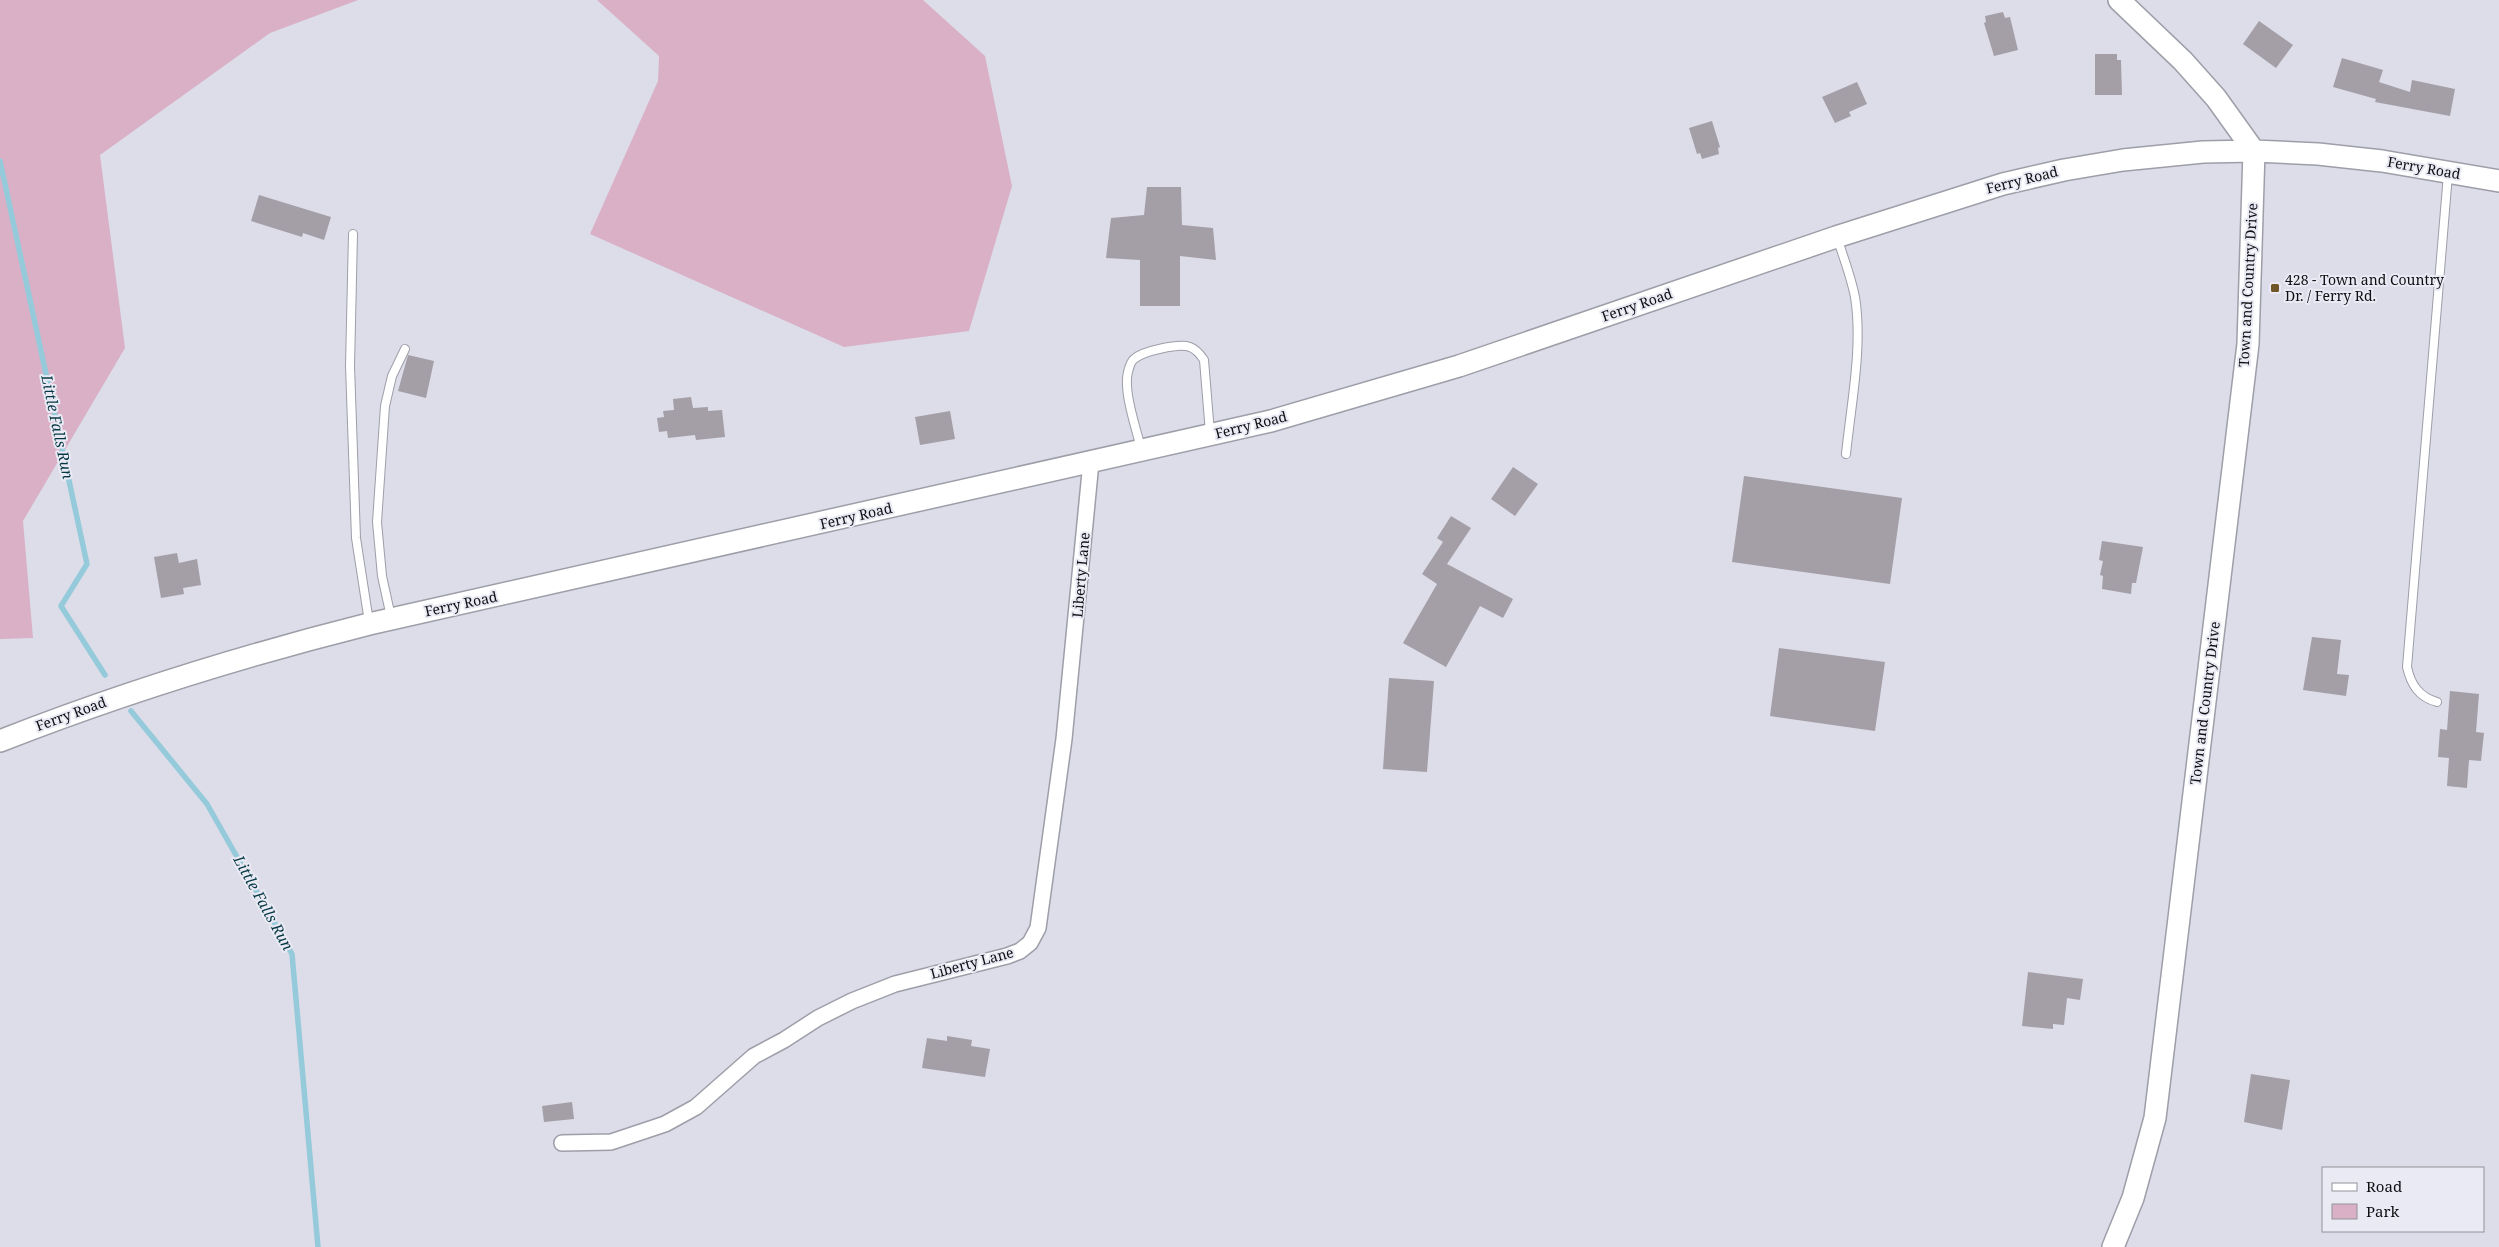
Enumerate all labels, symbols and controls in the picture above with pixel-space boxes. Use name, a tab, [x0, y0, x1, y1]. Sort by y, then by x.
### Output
street label: Ferry Road	[2386, 152, 2462, 183]
street label: Ferry Road	[1984, 161, 2060, 198]
street label: Town and Country Drive	[2234, 202, 2261, 368]
place label: 428 - Town and Country Dr. / Ferry Rd.	[2285, 270, 2444, 305]
marker: 428 - Town and Country Dr. / Ferry Rd.	[2269, 282, 2281, 294]
street label: Ferry Road	[1599, 283, 1675, 326]
water label: Little Falls Run	[37, 372, 79, 481]
street label: Ferry Road	[1213, 406, 1289, 443]
street label: Ferry Road	[818, 498, 894, 533]
street label: Liberty Lane	[1067, 532, 1094, 618]
street label: Ferry Road	[423, 586, 499, 620]
street label: Town and Country Drive	[2185, 620, 2224, 786]
street label: Ferry Road	[33, 692, 109, 735]
water label: Little Falls Run	[229, 851, 298, 954]
street label: Liberty Lane	[928, 942, 1016, 983]
legend	[2322, 1167, 2484, 1232]
text: Road	[2366, 1176, 2402, 1196]
text: Park	[2366, 1201, 2400, 1221]

